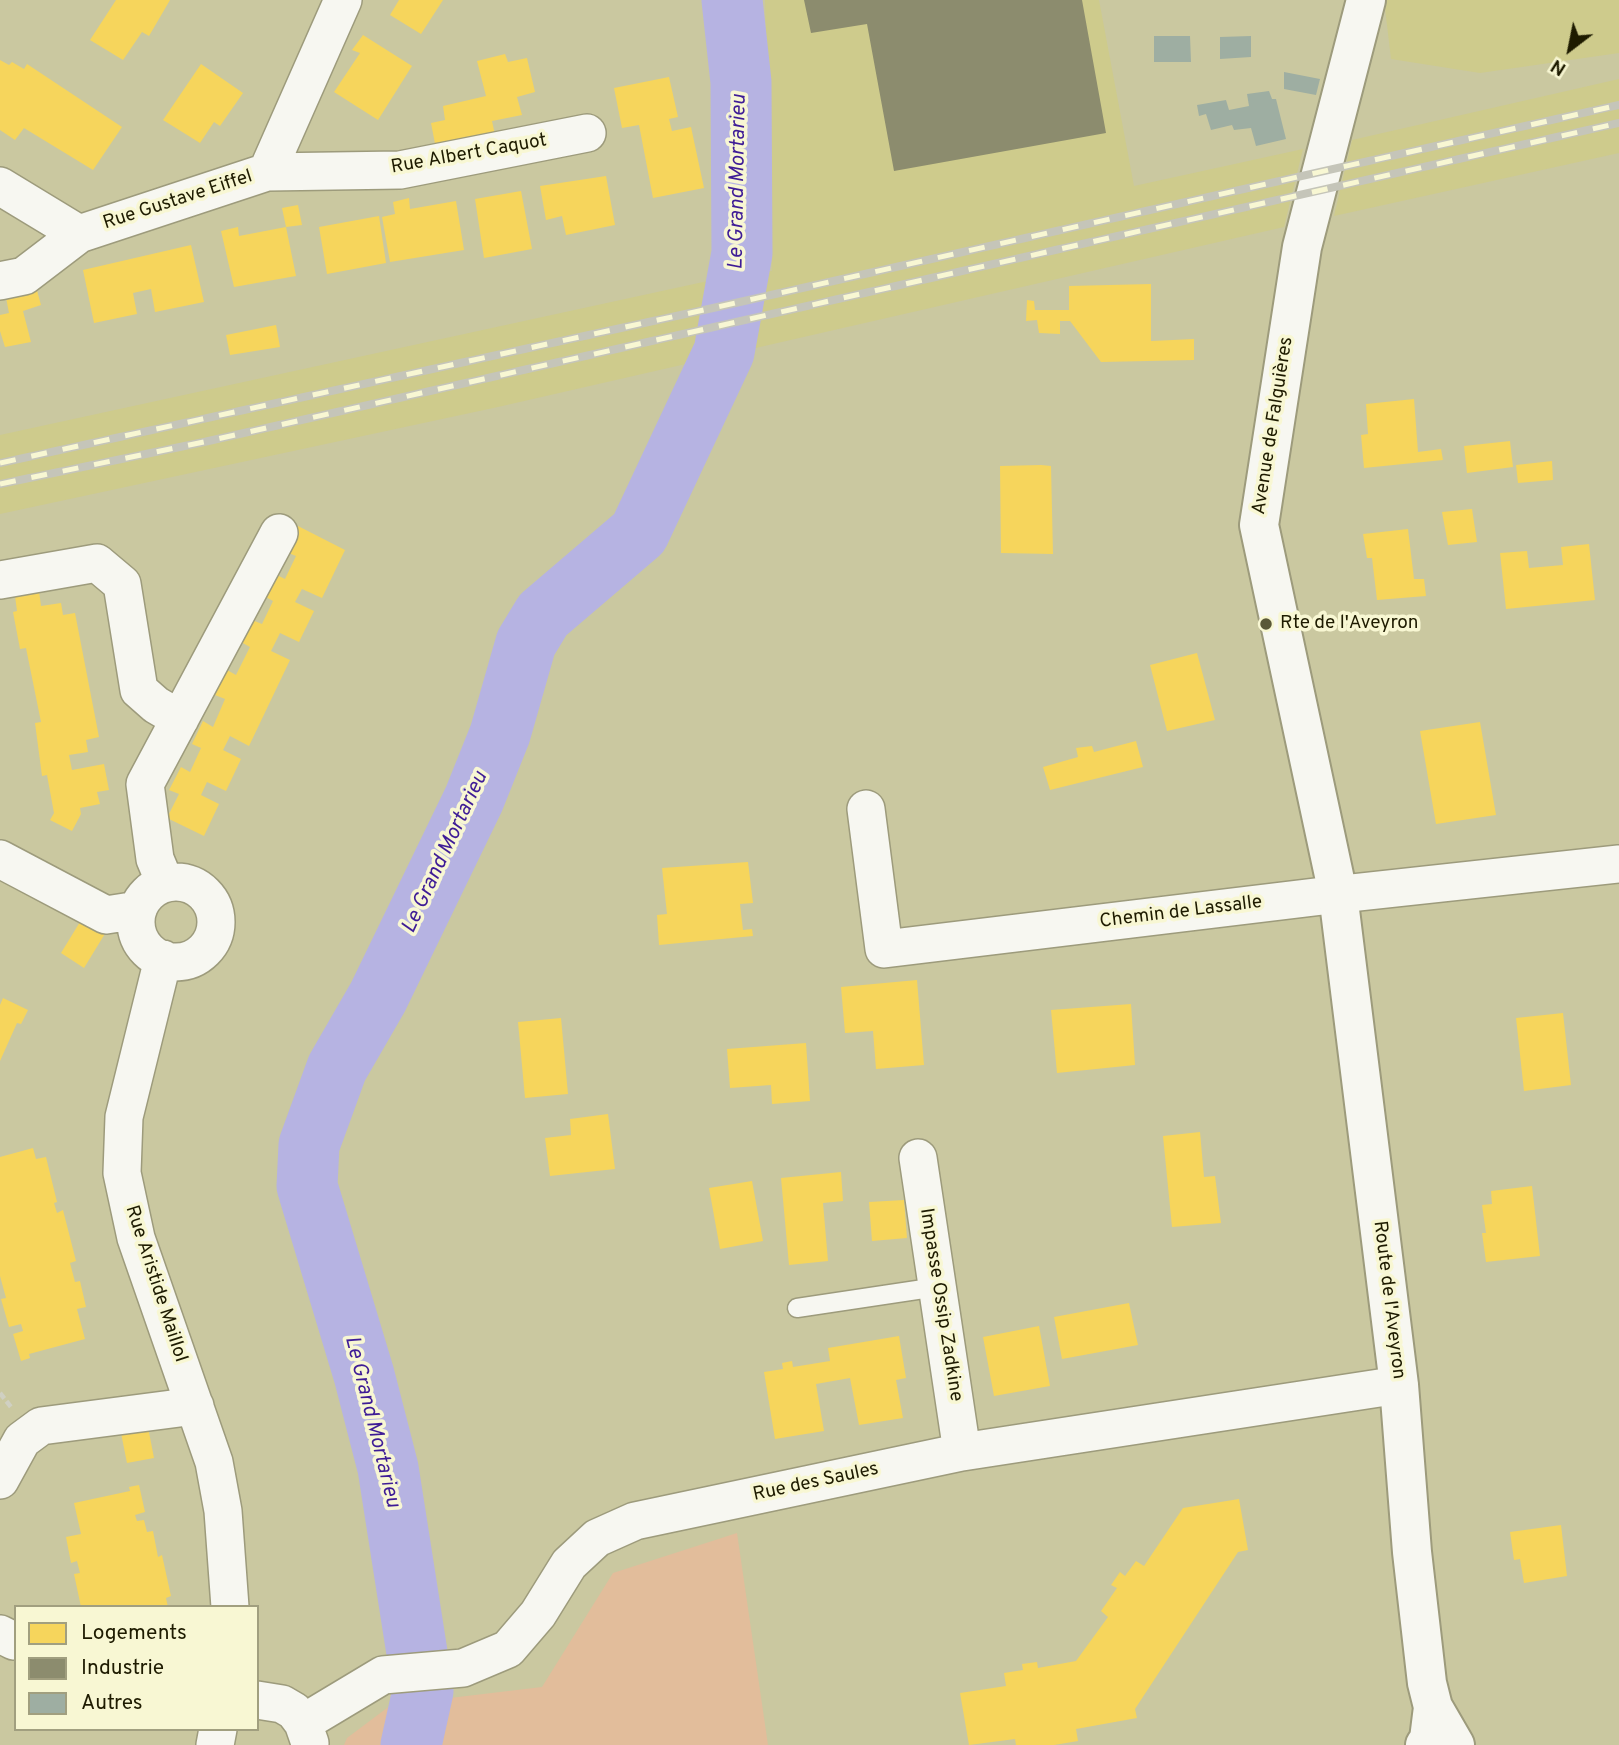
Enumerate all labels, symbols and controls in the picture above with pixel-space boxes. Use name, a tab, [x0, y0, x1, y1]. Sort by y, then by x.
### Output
north arrow	[1535, 14, 1605, 84]
text: N	[1547, 53, 1571, 81]
water label: Le Grand Mortarieu	[725, 94, 753, 270]
street label: Rue Albert Caquot	[389, 130, 549, 180]
street label: Rue Gustave Eiffel	[100, 166, 256, 236]
street label: Avenue de Falguières	[1249, 335, 1299, 517]
place label: Rte de l'Aveyron	[1280, 613, 1419, 635]
marker: Rte de l'Aveyron	[1258, 616, 1274, 632]
water label: Le Grand Mortarieu	[397, 768, 495, 938]
street label: Chemin de Lassalle	[1098, 892, 1264, 934]
street label: Rue Aristide Maillol	[119, 1203, 191, 1365]
street label: Impasse Ossip Zadkine	[913, 1207, 967, 1403]
street label: Route de l'Aveyron	[1367, 1220, 1409, 1380]
water label: Le Grand Mortarieu	[338, 1334, 404, 1510]
street label: Rue des Saules	[751, 1459, 881, 1507]
legend	[14, 1605, 259, 1731]
text: Logements	[81, 1620, 187, 1647]
text: Industrie	[81, 1655, 164, 1682]
text: Autres	[81, 1690, 143, 1717]

